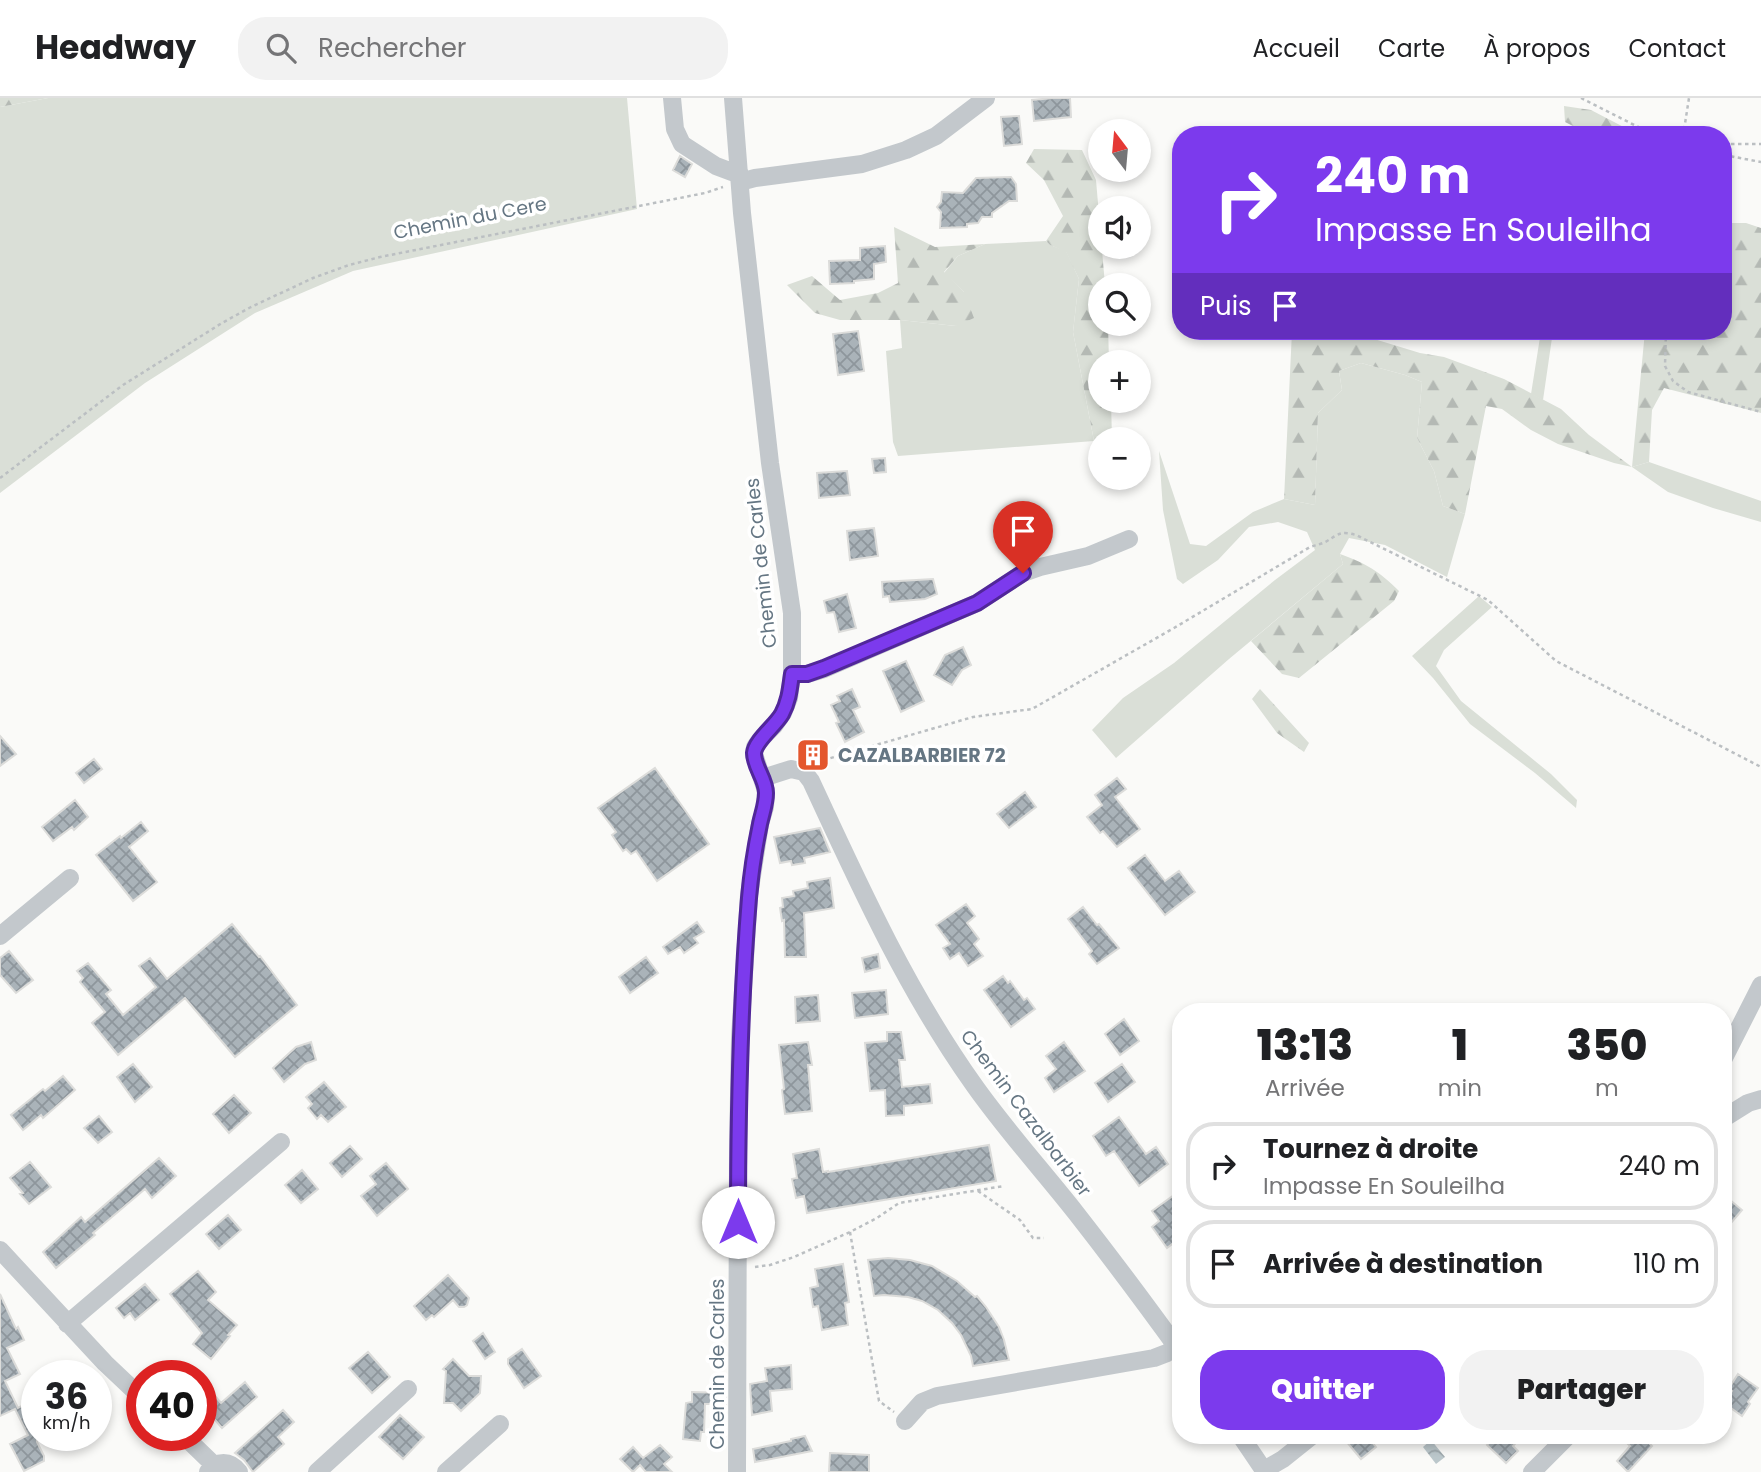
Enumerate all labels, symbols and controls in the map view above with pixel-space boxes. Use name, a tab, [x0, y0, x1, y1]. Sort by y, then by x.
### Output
search box	[238, 17, 728, 80]
text: Headway	[35, 24, 196, 71]
icon: search	[262, 29, 300, 67]
text: Rechercher	[318, 30, 467, 66]
text: Accueil	[1253, 32, 1340, 65]
text: Carte	[1378, 32, 1445, 65]
text: À propos	[1483, 32, 1590, 65]
text: Contact	[1628, 32, 1726, 65]
north arrow	[1088, 119, 1152, 182]
map controls	[1088, 119, 1151, 490]
text: 240 m	[1315, 142, 1470, 210]
icon: right	[1200, 154, 1291, 245]
street label: Chemin du Cere	[391, 190, 549, 246]
button: sound	[1088, 196, 1151, 259]
text: Impasse En Souleilha	[1315, 207, 1652, 252]
button: search	[1088, 273, 1151, 336]
icon: arrive	[1266, 287, 1304, 325]
text: Puis	[1200, 288, 1252, 324]
button: +	[1088, 350, 1151, 413]
button: −	[1088, 427, 1151, 490]
street label: Chemin de Carles	[739, 477, 783, 649]
pin	[993, 501, 1053, 573]
icon: arrive	[1004, 512, 1042, 550]
building icon: CAZALBARBIER 72	[794, 736, 832, 774]
place label: CAZALBARBIER 72	[838, 742, 1006, 769]
text: 13:13	[1257, 1016, 1353, 1075]
text: 1	[1452, 1016, 1468, 1075]
text: 350	[1567, 1016, 1647, 1075]
street label: Chemin Cazalbarbier	[954, 1024, 1098, 1202]
text: Arrivée	[1265, 1072, 1345, 1104]
text: min	[1438, 1072, 1482, 1104]
text: m	[1595, 1072, 1619, 1104]
text: Tournez à droite	[1263, 1131, 1478, 1167]
icon: right	[1204, 1147, 1242, 1185]
text: 240 m	[1619, 1148, 1700, 1184]
text: Impasse En Souleilha	[1263, 1170, 1505, 1202]
position arrow	[701, 1185, 775, 1259]
icon: arrive	[1204, 1245, 1242, 1283]
text: Arrivée à destination	[1263, 1246, 1543, 1282]
text: 110 m	[1633, 1246, 1700, 1282]
street label: Chemin de Carles	[704, 1279, 731, 1449]
button: Quitter	[1200, 1350, 1445, 1430]
button: Partager	[1459, 1350, 1704, 1430]
speed limit sign: 40	[126, 1360, 217, 1451]
text: 36	[45, 1372, 88, 1421]
text: km/h	[43, 1410, 90, 1435]

